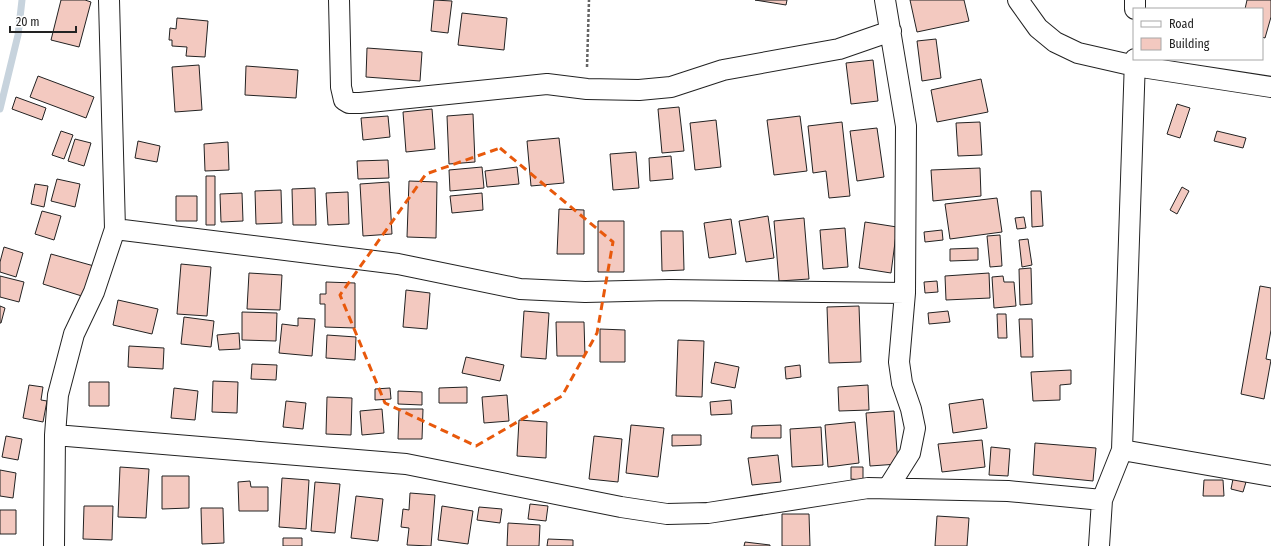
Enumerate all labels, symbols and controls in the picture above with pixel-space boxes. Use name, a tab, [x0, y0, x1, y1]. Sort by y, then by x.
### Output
scale bar	[10, 8, 76, 34]
legend	[1133, 8, 1263, 60]
text: 20 m	[16, 15, 40, 29]
text: Road	[1169, 17, 1194, 31]
text: Building	[1169, 37, 1210, 51]

